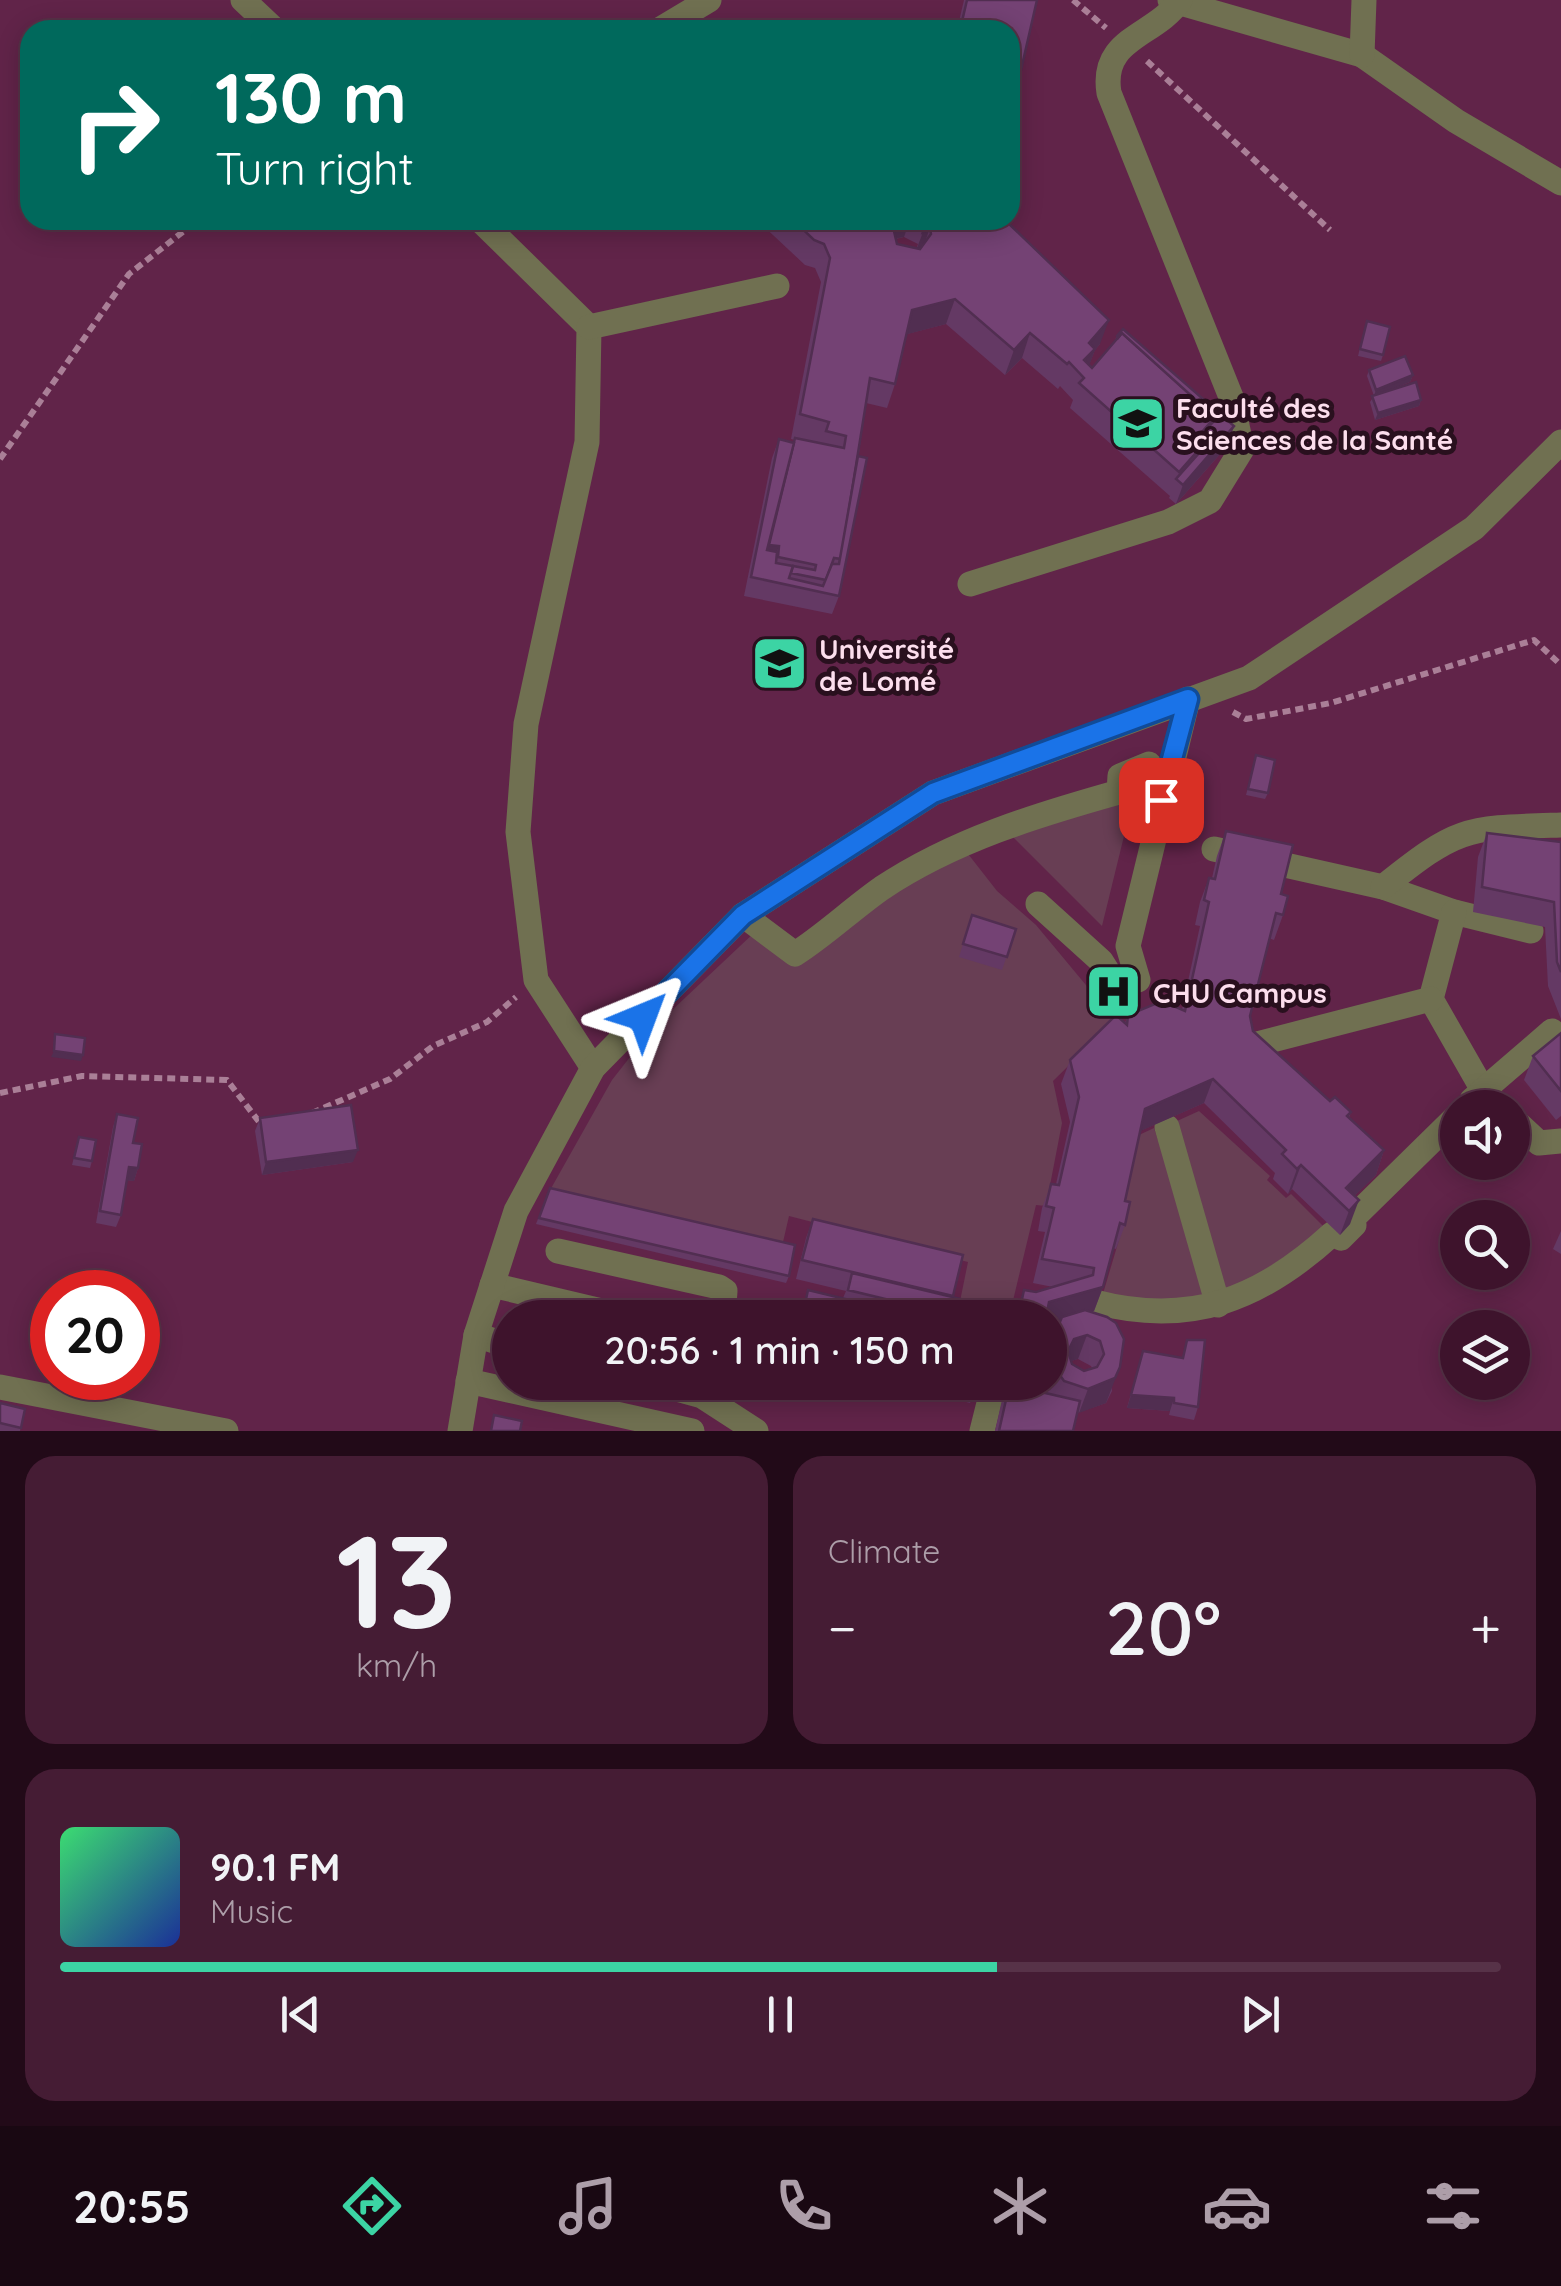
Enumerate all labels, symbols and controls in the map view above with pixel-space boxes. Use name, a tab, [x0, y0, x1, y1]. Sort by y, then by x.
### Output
text: 130 m	[215, 53, 407, 141]
icon: right	[50, 60, 180, 190]
text: Turn right	[215, 140, 414, 196]
place label: Faculté des Sciences de la Santé	[1176, 390, 1453, 457]
school or university icon: Faculté des Sciences de la Santé	[1107, 393, 1167, 453]
place label: Université de Lomé	[819, 631, 954, 698]
school or university icon: Université de Lomé	[750, 634, 810, 694]
pin	[1119, 758, 1204, 843]
icon: arrive	[1134, 773, 1189, 828]
hospital icon: CHU Campus	[1084, 962, 1144, 1022]
position arrow	[591, 965, 695, 1069]
place label: CHU Campus	[1153, 975, 1327, 1010]
map controls	[1440, 1090, 1530, 1400]
button: sound	[1440, 1090, 1530, 1180]
button: search	[1440, 1200, 1530, 1290]
speed limit sign: 20	[30, 1270, 160, 1400]
button: layers	[1440, 1310, 1530, 1400]
text: 20:56 · 1 min · 150 m	[604, 1326, 955, 1374]
text: 13	[336, 1498, 457, 1661]
text: Climate	[828, 1531, 940, 1571]
text: 20°	[1105, 1580, 1221, 1674]
text: −	[828, 1593, 857, 1662]
text: +	[1470, 1593, 1501, 1662]
text: km/h	[356, 1645, 437, 1685]
text: 90.1 FM	[210, 1843, 340, 1891]
text: Music	[210, 1891, 293, 1931]
icon: previous	[273, 1987, 328, 2042]
icon: pause	[753, 1987, 808, 2042]
icon: next	[1233, 1987, 1288, 2042]
icon: directions	[337, 2171, 407, 2241]
icon: music	[553, 2171, 623, 2241]
icon: phone	[769, 2171, 839, 2241]
icon: climate	[985, 2171, 1055, 2241]
icon: car	[1202, 2171, 1272, 2241]
icon: filters	[1418, 2171, 1488, 2241]
text: 20:55	[73, 2178, 190, 2234]

